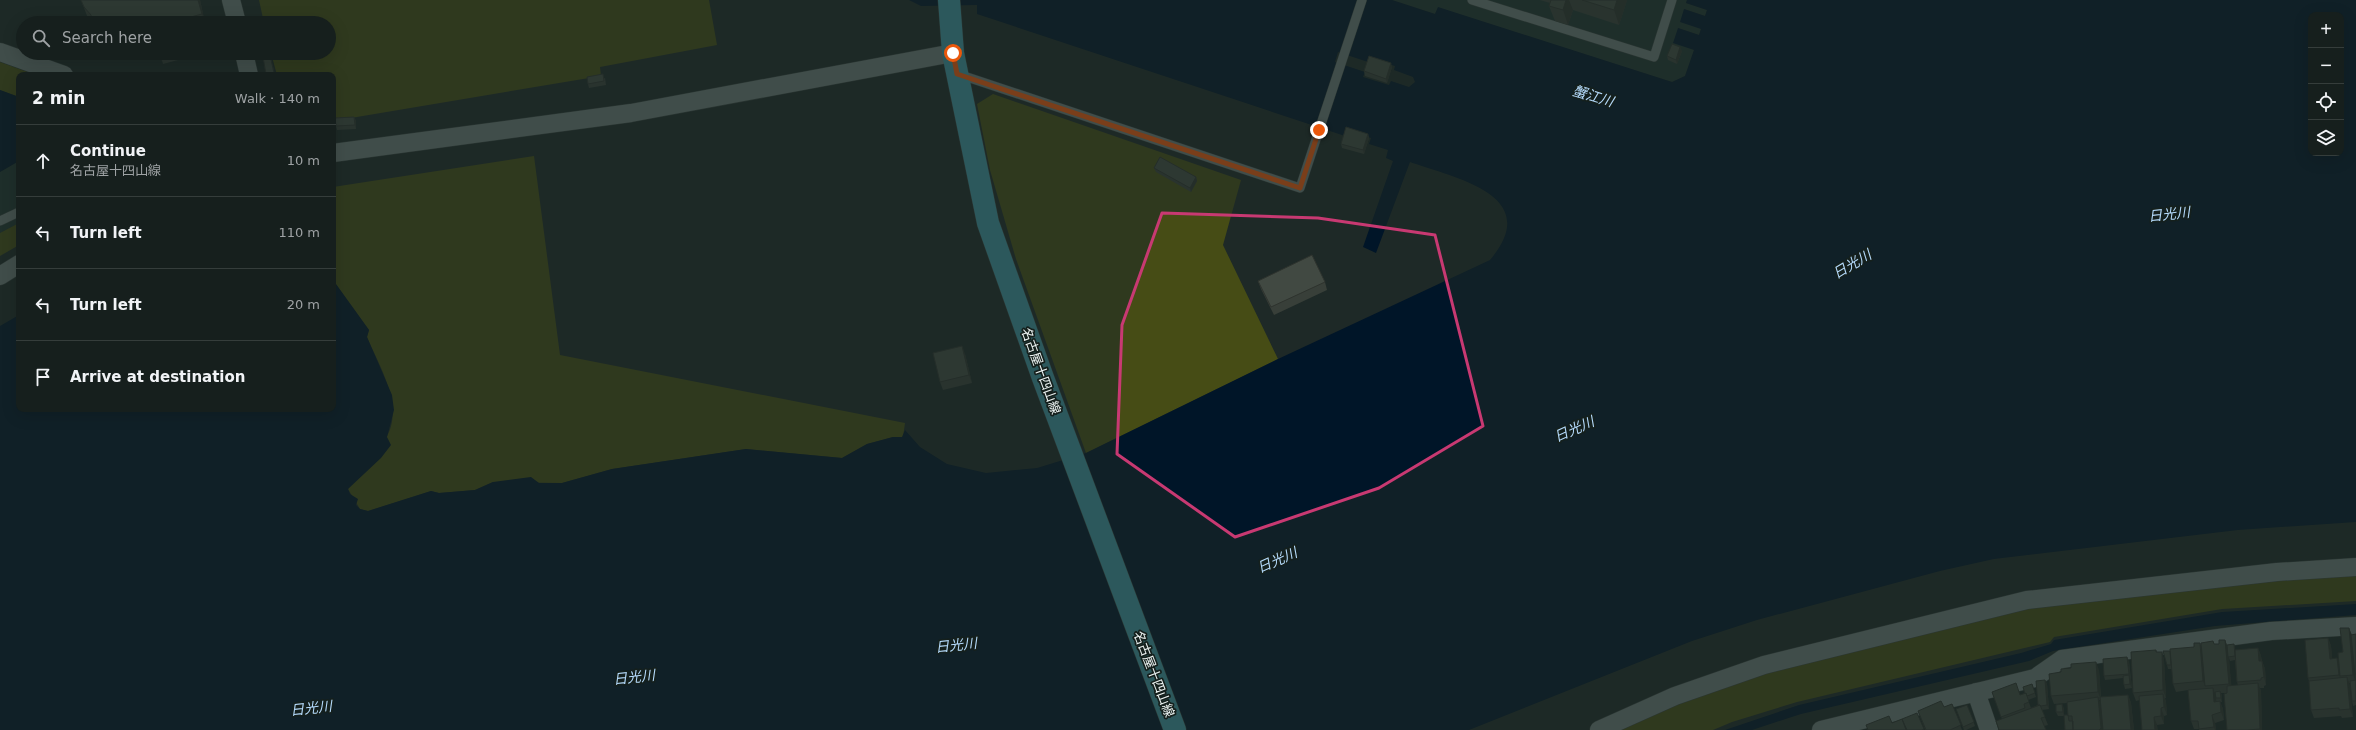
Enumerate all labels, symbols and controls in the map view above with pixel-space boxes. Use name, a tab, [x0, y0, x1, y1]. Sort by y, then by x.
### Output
map controls	[2308, 12, 2344, 156]
button: +	[2308, 12, 2344, 48]
search box	[16, 16, 336, 60]
icon: search	[30, 27, 52, 49]
text: Search here	[62, 29, 152, 47]
route start	[944, 44, 962, 62]
button: −	[2308, 48, 2344, 84]
water label: 蟹江川	[1571, 82, 1617, 110]
button: locate	[2308, 84, 2344, 120]
text: 2 min	[32, 88, 85, 108]
text: Walk · 140 m	[235, 91, 320, 106]
button: layers	[2308, 120, 2344, 156]
route end	[1310, 121, 1328, 139]
text: Continue	[70, 142, 146, 160]
icon: ahead	[32, 150, 54, 172]
text: 10 m	[287, 153, 320, 168]
text: 名古屋十四山線	[70, 163, 161, 178]
water label: 日光川	[2147, 204, 2193, 224]
icon: left	[32, 222, 54, 244]
text: Turn left	[70, 224, 142, 242]
text: 110 m	[278, 225, 320, 240]
water label: 日光川	[1830, 245, 1876, 282]
icon: left	[32, 294, 54, 316]
text: Turn left	[70, 296, 142, 314]
text: 20 m	[287, 297, 320, 312]
street label: 名古屋十四山線	[1018, 326, 1064, 416]
icon: arrive	[32, 366, 54, 388]
text: Arrive at destination	[70, 368, 245, 386]
water label: 日光川	[1552, 412, 1598, 445]
water label: 日光川	[1255, 543, 1301, 576]
street label: 名古屋十四山線	[1131, 629, 1177, 719]
water label: 日光川	[934, 635, 980, 655]
water label: 日光川	[612, 667, 658, 687]
water label: 日光川	[289, 698, 335, 718]

